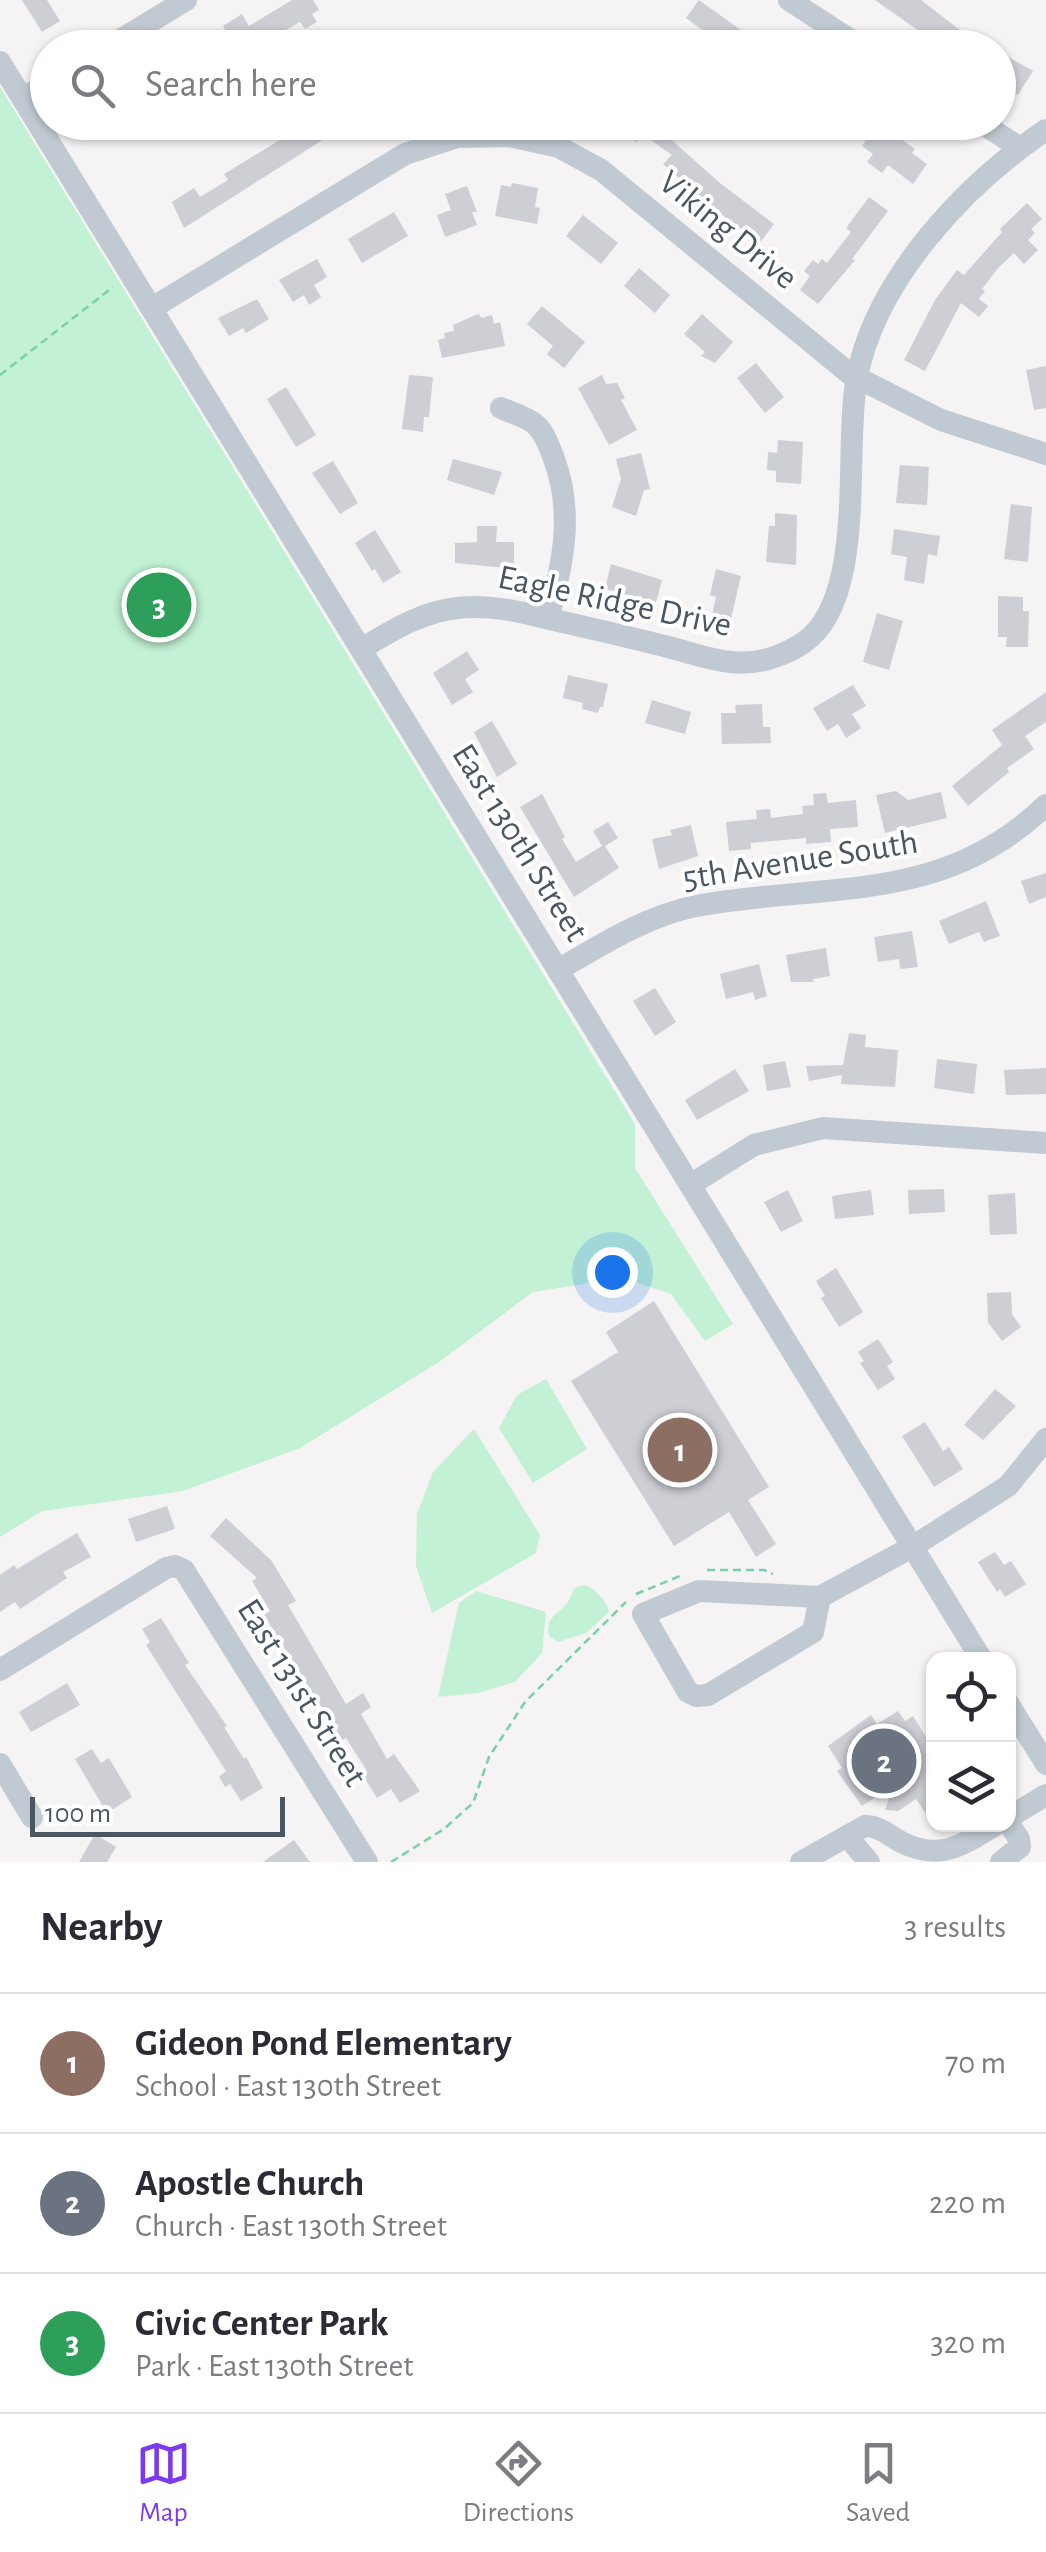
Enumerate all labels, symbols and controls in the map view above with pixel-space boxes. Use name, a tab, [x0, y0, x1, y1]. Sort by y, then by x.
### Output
search box	[30, 30, 1016, 140]
icon: search	[65, 58, 120, 113]
text: Search here	[145, 66, 317, 104]
street label: Viking Drive	[652, 164, 804, 296]
street label: Eagle Ridge Drive	[495, 560, 735, 643]
pin: 3	[126, 568, 192, 642]
street label: East 130th Street	[445, 738, 594, 947]
street label: 5th Avenue South	[680, 825, 920, 896]
your location	[587, 1247, 638, 1298]
pin: 1	[648, 1412, 712, 1488]
street label: East 131st Street	[230, 1593, 373, 1792]
map controls	[926, 1652, 1016, 1832]
button: locate	[926, 1652, 1016, 1742]
pin: 2	[852, 1724, 916, 1798]
button: layers	[926, 1742, 1016, 1832]
scale bar	[30, 1792, 285, 1836]
text: 100 m	[45, 1800, 111, 1828]
text: Nearby	[40, 1906, 163, 1948]
text: 3 results	[904, 1911, 1006, 1943]
text: Gideon Pond Elementary	[135, 2025, 512, 2063]
text: 1	[67, 2047, 78, 2079]
text: 70 m	[945, 2047, 1006, 2079]
text: School · East 130th Street	[135, 2070, 441, 2102]
text: Apostle Church	[135, 2165, 364, 2203]
text: 2	[65, 2187, 80, 2219]
text: 220 m	[929, 2187, 1006, 2219]
text: Church · East 130th Street	[135, 2210, 447, 2242]
text: Civic Center Park	[135, 2305, 388, 2343]
text: 3	[66, 2327, 79, 2359]
text: 320 m	[930, 2327, 1006, 2359]
text: Park · East 130th Street	[135, 2350, 414, 2382]
tab: Map	[136, 2436, 191, 2530]
tab: Directions	[463, 2436, 574, 2530]
tab: Saved	[846, 2436, 910, 2530]

